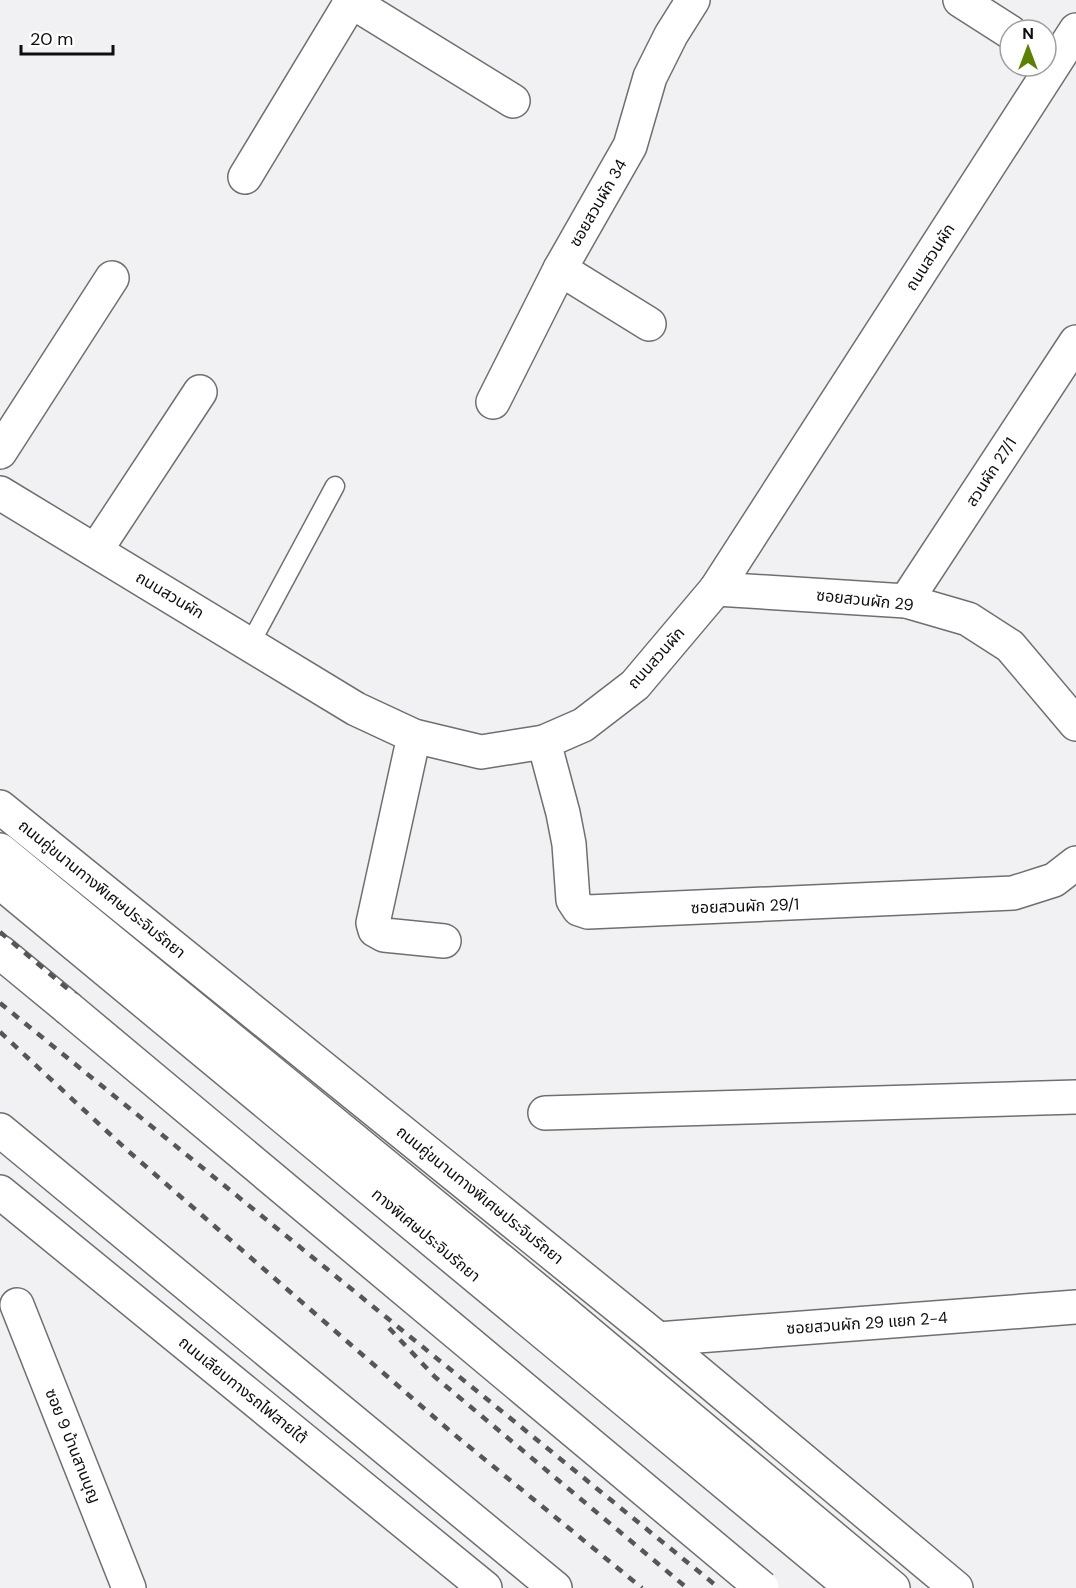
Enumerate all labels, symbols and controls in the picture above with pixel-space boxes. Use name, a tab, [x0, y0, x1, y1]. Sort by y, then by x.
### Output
scale bar	[21, 18, 112, 56]
north arrow	[998, 18, 1058, 78]
text: N	[1022, 23, 1034, 44]
text: 20 m	[30, 27, 73, 51]
street label: ซอยสวนผัก 34	[564, 155, 632, 251]
street label: ถนนสวนผัก	[900, 219, 960, 295]
street label: สวนผัก 27/1	[961, 433, 1021, 511]
street label: ถนนสวนผัก	[132, 566, 208, 624]
street label: ซอยสวนผัก 29	[815, 584, 915, 616]
street label: ถนนสวนผัก	[623, 623, 689, 693]
street label: ถนนคู่ขนานทางพิเศษประจิมรัถยา	[14, 815, 190, 963]
street label: ซอยสวนผัก 29/1	[691, 894, 799, 918]
street label: ถนนคู่ขนานทางพิเศษประจิมรัถยา	[393, 1122, 567, 1268]
street label: ทางพิเศษประจิมรัถยา	[368, 1184, 484, 1286]
street label: ซอยสวนผัก 29 แยก 2-4	[786, 1307, 949, 1339]
street label: ถนนเลียบทางรถไฟสายใต้	[174, 1332, 312, 1448]
street label: ซอย 9 บ้านสานบุญ	[40, 1386, 106, 1506]

